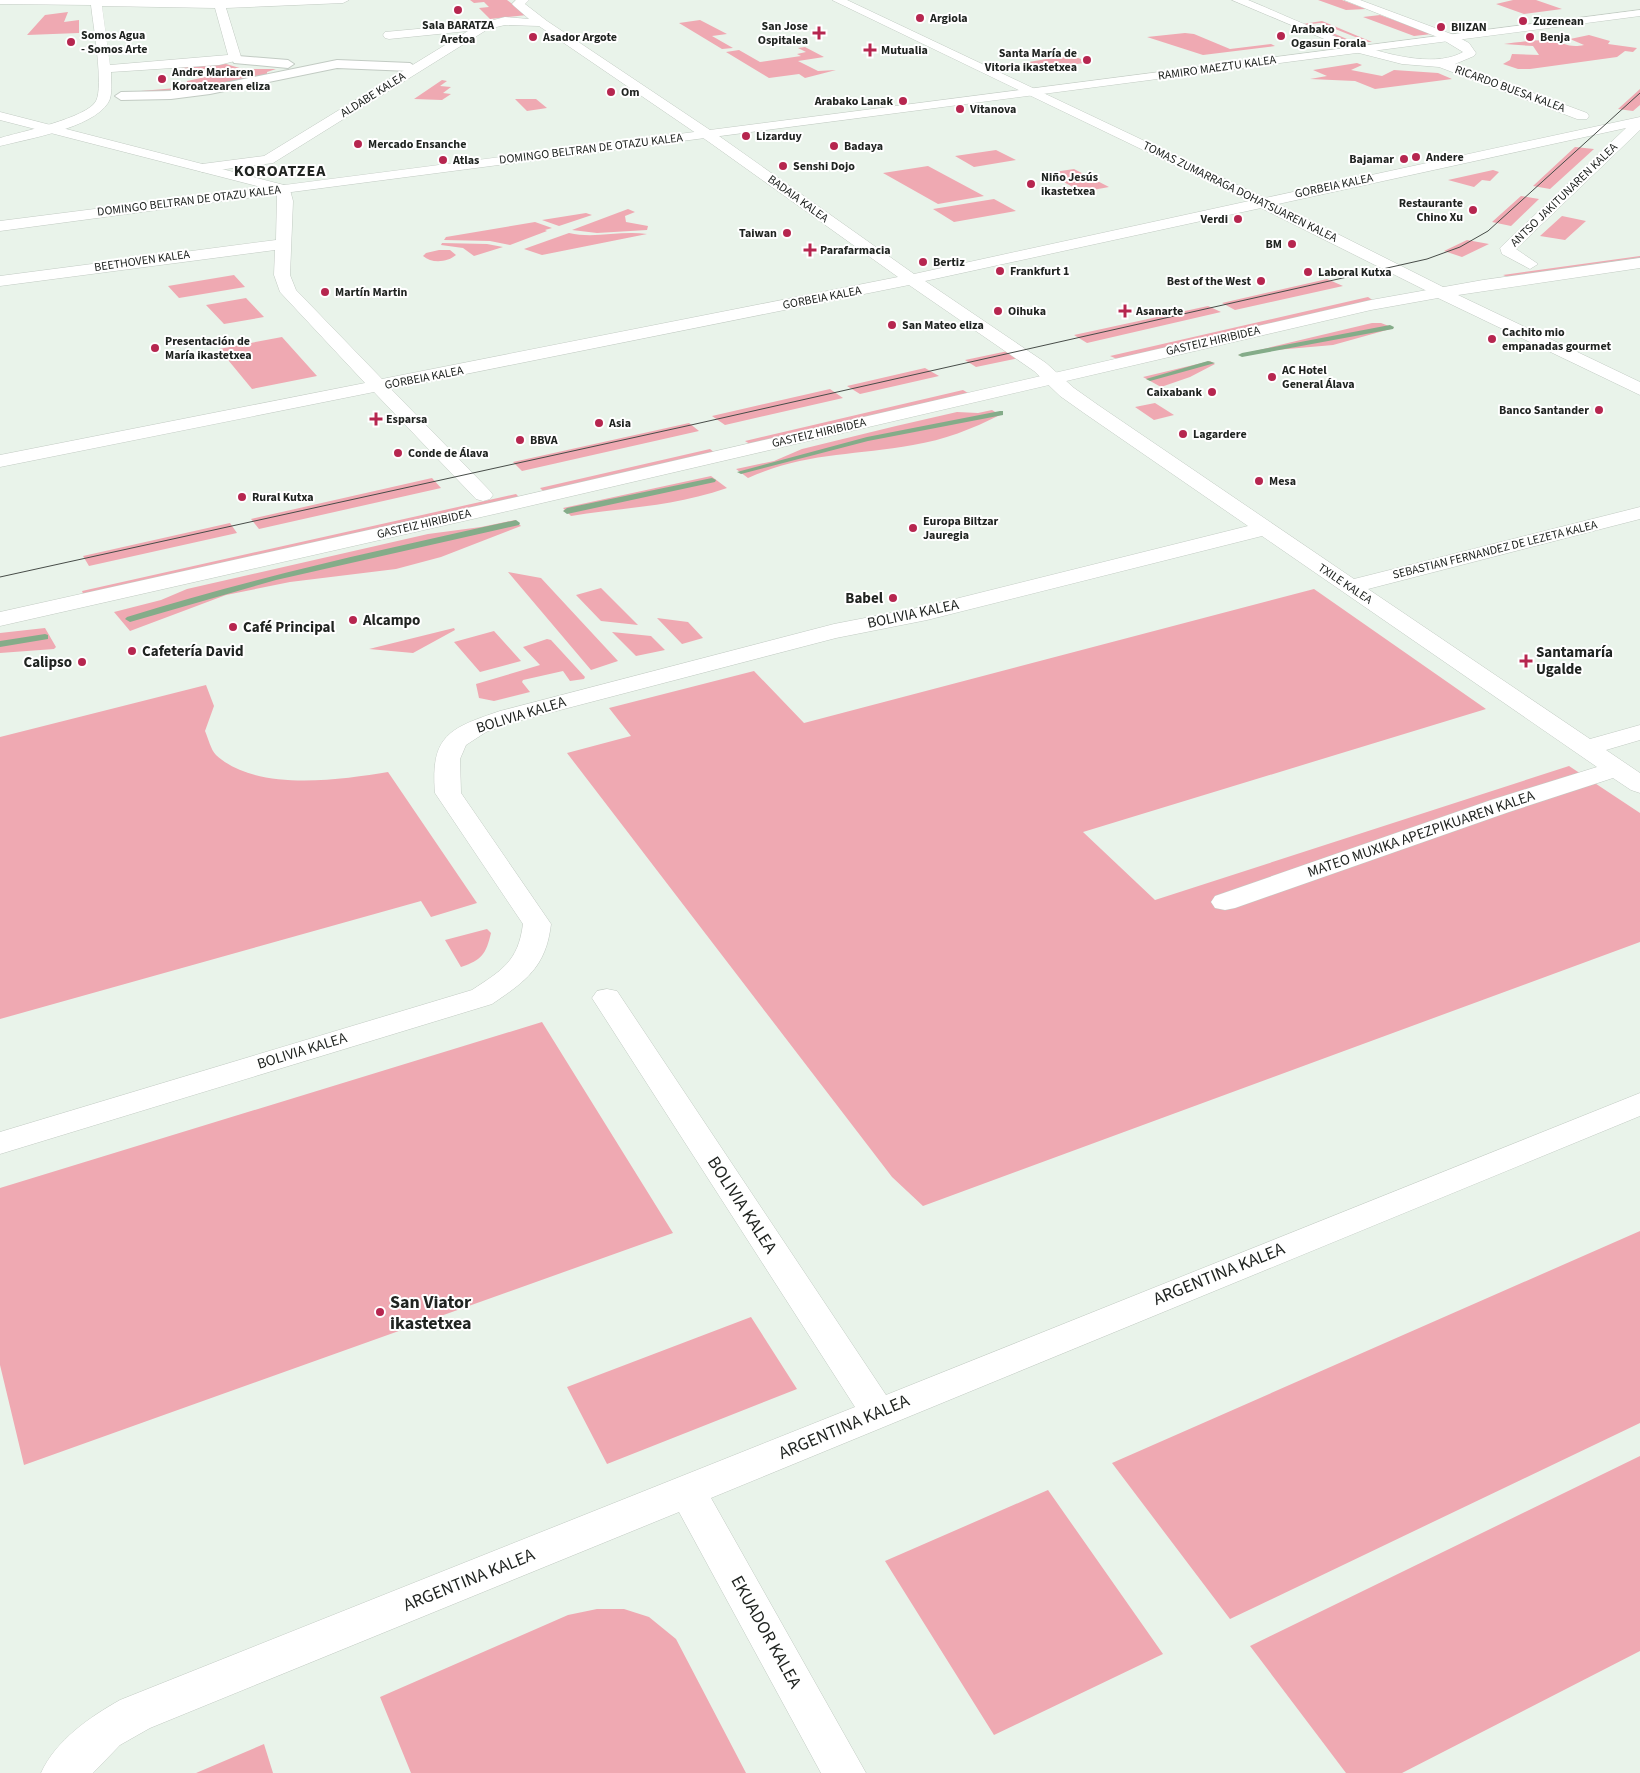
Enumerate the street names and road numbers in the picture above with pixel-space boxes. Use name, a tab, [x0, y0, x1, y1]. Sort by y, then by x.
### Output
street label: RAMIRO MAEZTU KALEA	[1157, 51, 1278, 85]
street label: RICARDO BUESA KALEA	[1452, 61, 1568, 117]
street label: ALDABE KALEA	[337, 68, 409, 122]
street label: DOMINGO BELTRAN DE OTAZU KALEA	[498, 129, 684, 169]
street label: TOMAS ZUMARRAGA DOHATSUAREN KALEA	[1140, 137, 1341, 247]
street label: ANTSO JAKITUNAREN KALEA	[1507, 139, 1622, 251]
street label: GORBEIA KALEA	[1293, 169, 1375, 203]
street label: BADAIA KALEA	[764, 171, 832, 227]
street label: DOMINGO BELTRAN DE OTAZU KALEA	[96, 181, 282, 221]
street label: BEETHOVEN KALEA	[93, 246, 191, 276]
street label: GORBEIA KALEA	[781, 282, 863, 314]
street label: GASTEIZ HIRIBIDEA	[1164, 322, 1262, 360]
street label: GORBEIA KALEA	[383, 362, 465, 394]
street label: GASTEIZ HIRIBIDEA	[770, 414, 868, 452]
street label: GASTEIZ HIRIBIDEA	[375, 505, 473, 543]
street label: SEBASTIAN FERNANDEZ DE LEZETA KALEA	[1391, 516, 1600, 584]
street label: TXILE KALEA	[1315, 560, 1376, 609]
street label: BOLIVIA KALEA	[865, 594, 961, 634]
street label: BOLIVIA KALEA	[474, 691, 569, 739]
street label: MATEO MUXIKA APEZPIKUAREN KALEA	[1305, 785, 1538, 883]
street label: BOLIVIA KALEA	[255, 1027, 350, 1075]
street label: BOLIVIA KALEA	[701, 1151, 783, 1259]
street label: ARGENTINA KALEA	[1150, 1236, 1289, 1312]
street label: ARGENTINA KALEA	[775, 1388, 913, 1466]
street label: ARGENTINA KALEA	[400, 1542, 539, 1618]
street label: EKUADOR KALEA	[725, 1571, 807, 1693]

